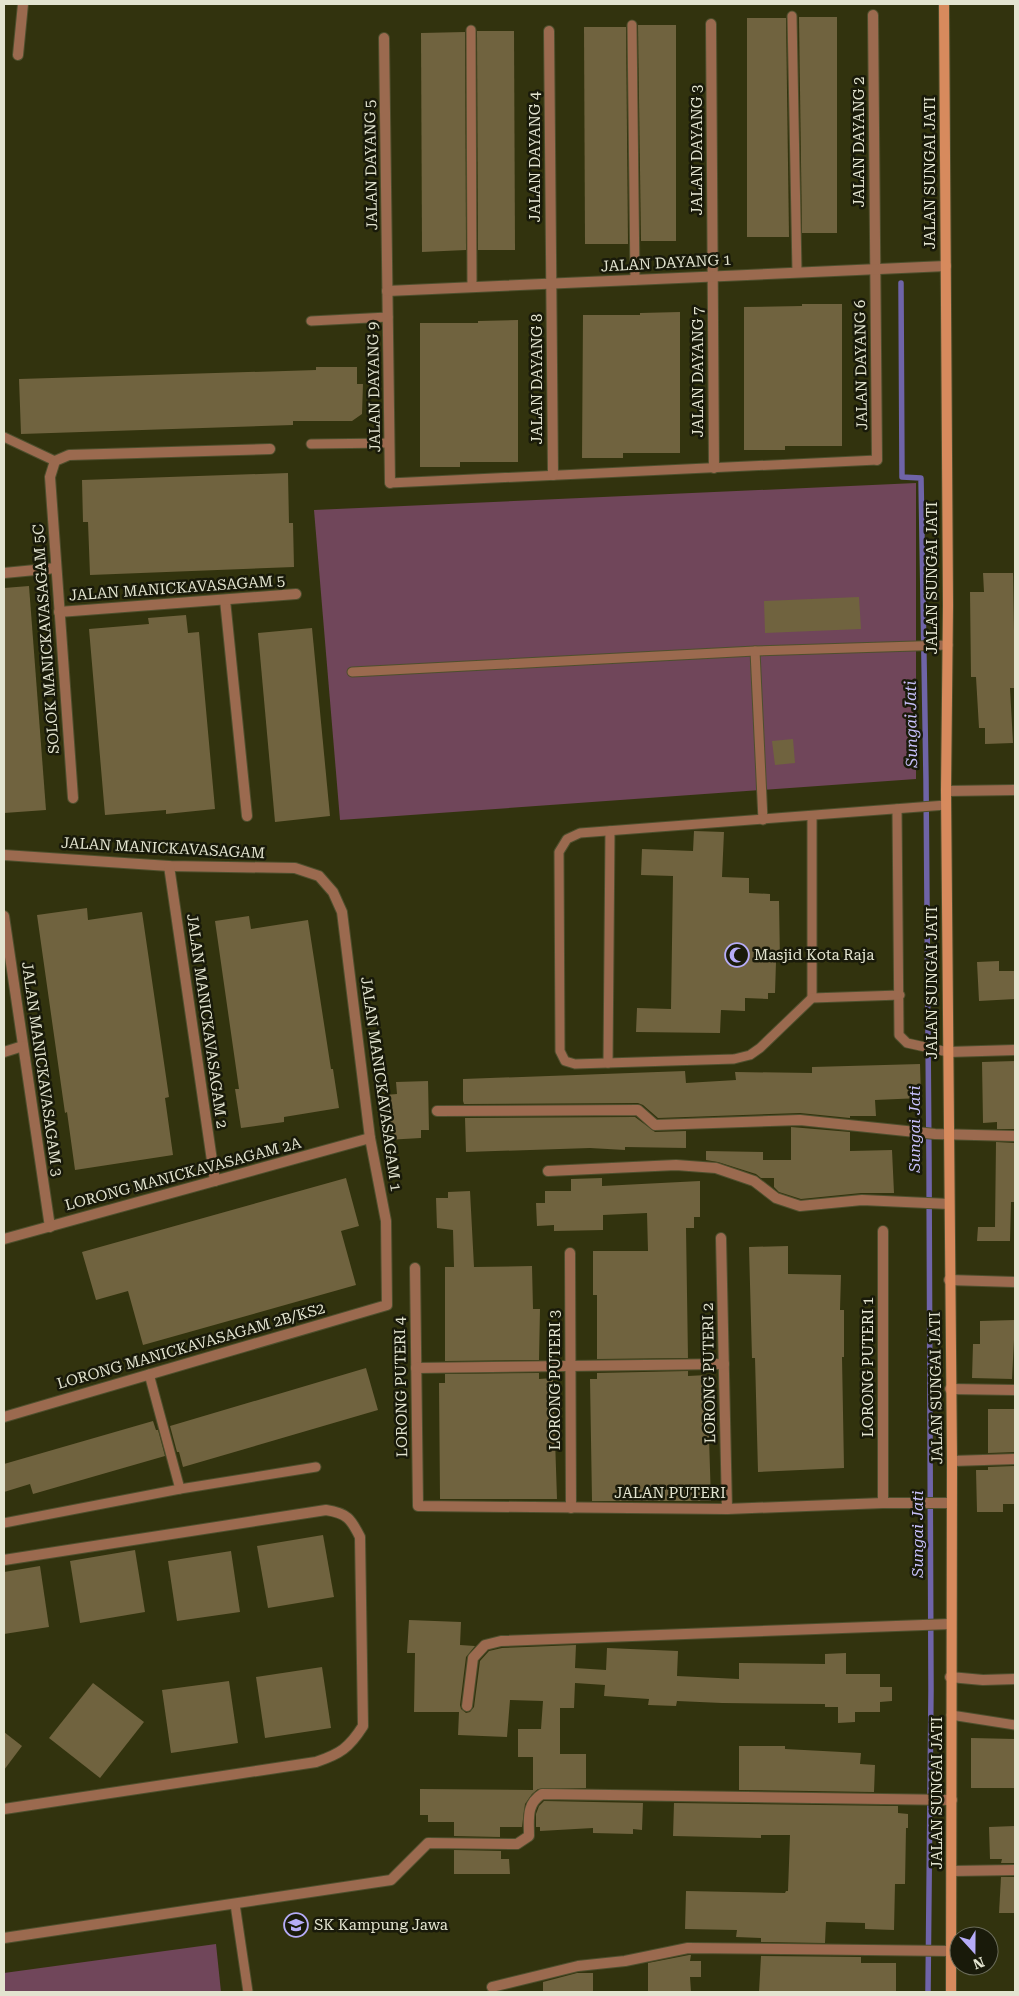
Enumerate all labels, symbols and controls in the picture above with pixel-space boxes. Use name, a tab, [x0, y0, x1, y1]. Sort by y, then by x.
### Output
street label: JALAN DAYANG 2	[850, 77, 868, 207]
street label: JALAN DAYANG 3	[688, 85, 706, 215]
street label: JALAN DAYANG 4	[526, 91, 544, 222]
street label: JALAN SUNGAI JATI	[921, 97, 939, 249]
street label: JALAN DAYANG 5	[361, 99, 381, 231]
street label: JALAN DAYANG 1	[600, 251, 732, 275]
street label: JALAN DAYANG 6	[851, 299, 871, 431]
street label: JALAN DAYANG 7	[689, 307, 707, 437]
street label: JALAN DAYANG 8	[528, 314, 546, 444]
street label: JALAN DAYANG 9	[364, 321, 384, 453]
street label: JALAN SUNGAI JATI	[923, 502, 941, 654]
street label: SOLOK MANICKAVASAGAM 5C	[29, 523, 63, 754]
street label: JALAN MANICKAVASAGAM 5	[68, 571, 286, 605]
water label: Sungai Jati	[901, 680, 921, 769]
street label: JALAN MANICKAVASAGAM	[60, 834, 266, 862]
street label: JALAN SUNGAI JATI	[923, 907, 941, 1059]
street label: JALAN MANICKAVASAGAM 2	[183, 912, 231, 1130]
mosque icon: Masjid Kota Raja	[724, 942, 750, 968]
place label: Masjid Kota Raja	[754, 946, 874, 964]
street label: JALAN MANICKAVASAGAM 3	[18, 960, 66, 1178]
street label: JALAN MANICKAVASAGAM 1	[357, 975, 405, 1193]
water label: Sungai Jati	[905, 1086, 924, 1173]
street label: LORONG MANICKAVASAGAM 2A	[63, 1134, 304, 1214]
street label: LORONG PUTERI 1	[859, 1297, 877, 1437]
street label: LORONG MANICKAVASAGAM 2B/KS2	[55, 1299, 327, 1393]
street label: LORONG PUTERI 2	[699, 1303, 719, 1443]
street label: LORONG PUTERI 3	[546, 1310, 564, 1450]
street label: JALAN SUNGAI JATI	[926, 1311, 946, 1465]
street label: LORONG PUTERI 4	[391, 1316, 411, 1457]
street label: JALAN PUTERI	[614, 1484, 726, 1502]
water label: Sungai Jati	[908, 1491, 927, 1578]
street label: JALAN SUNGAI JATI	[928, 1717, 946, 1869]
school or university icon: SK Kampung Jawa	[283, 1912, 309, 1938]
place label: SK Kampung Jawa	[314, 1916, 448, 1934]
north arrow	[949, 1926, 999, 1976]
text: N	[971, 1954, 987, 1973]

